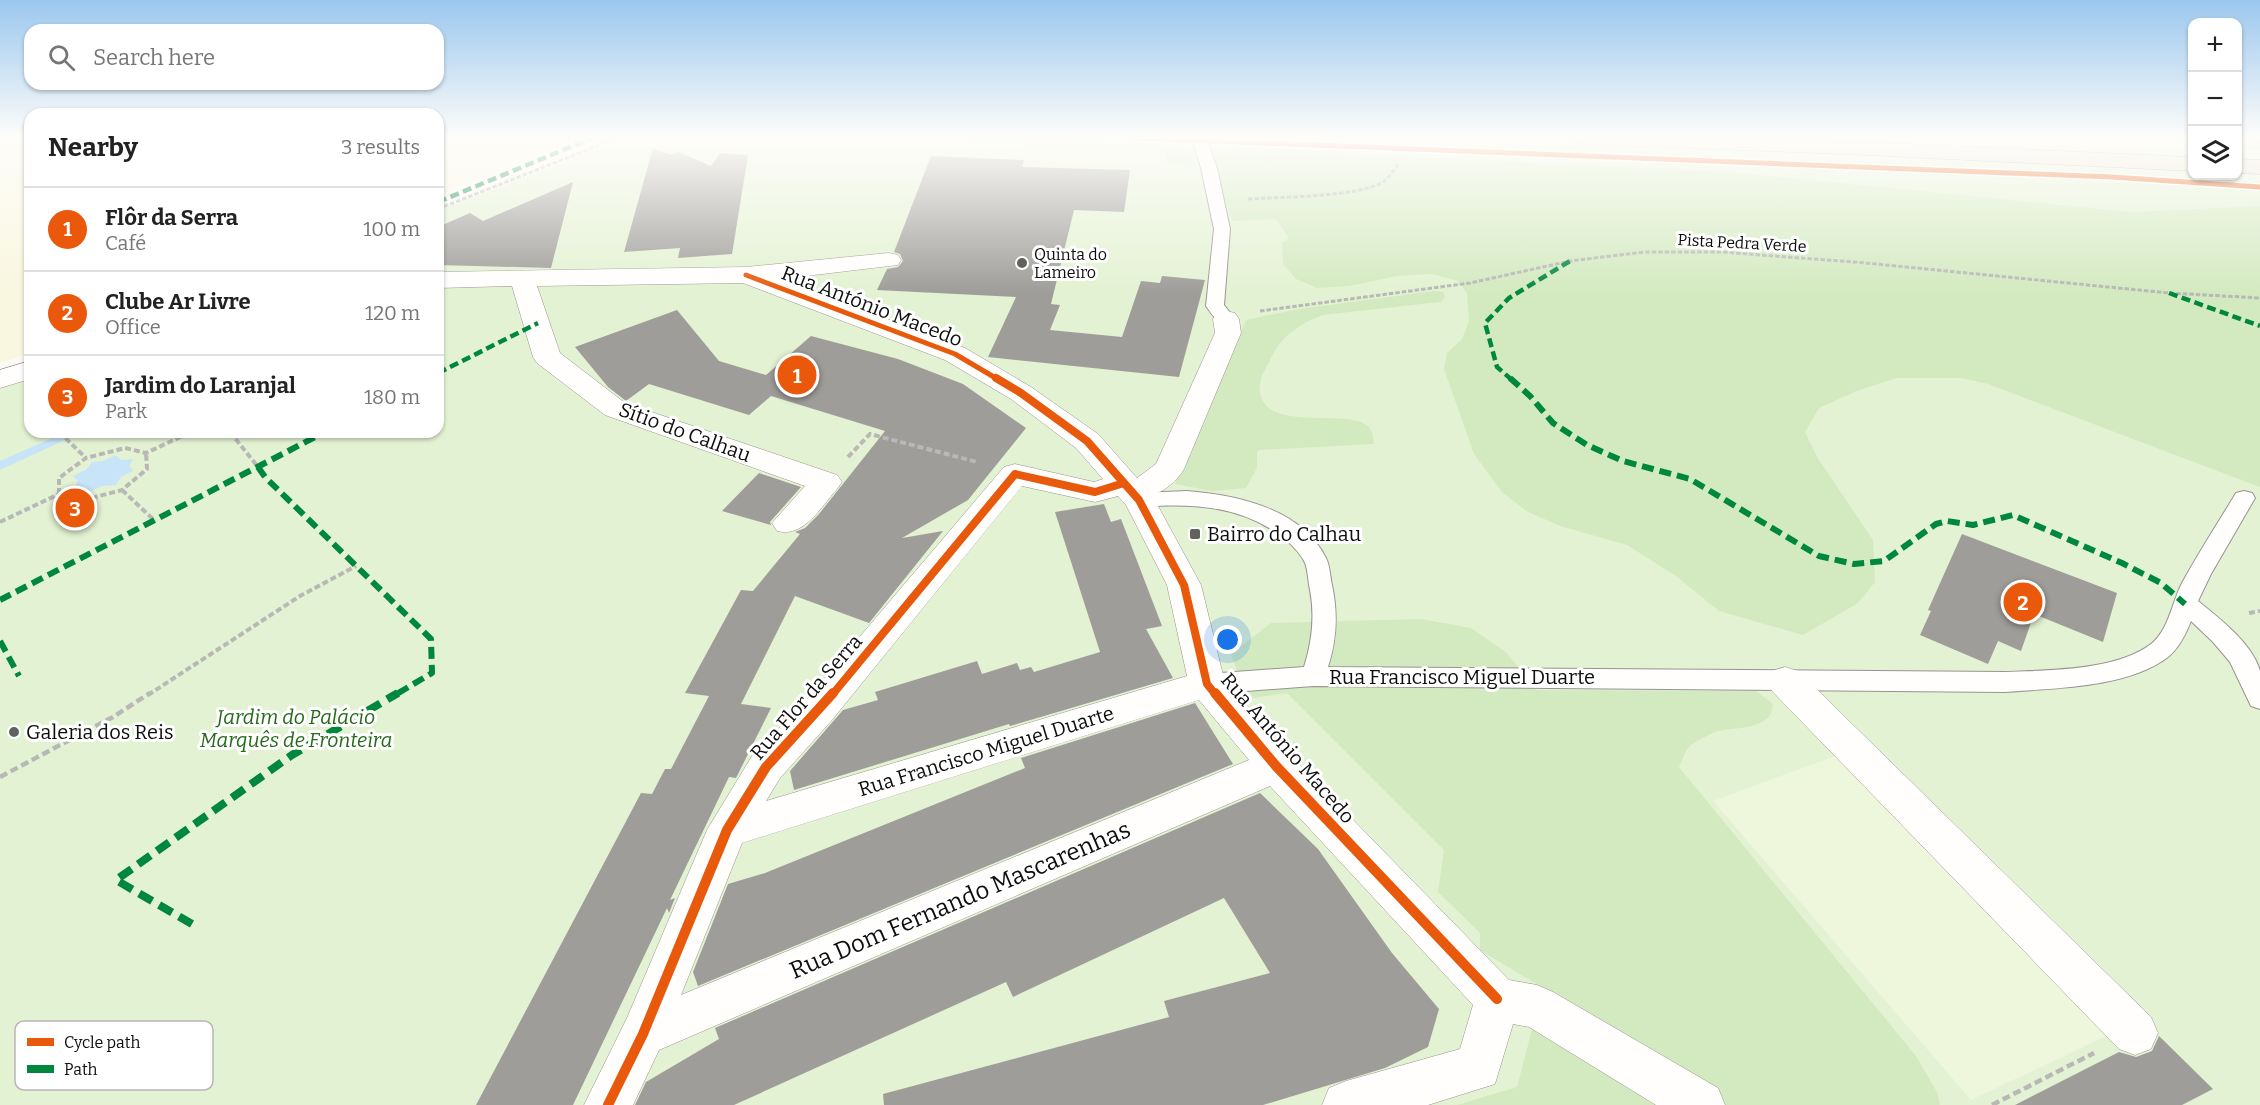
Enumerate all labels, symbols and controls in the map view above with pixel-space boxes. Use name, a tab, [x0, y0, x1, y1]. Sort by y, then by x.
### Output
map controls	[2188, 18, 2242, 180]
button: +	[2188, 18, 2242, 72]
search box	[24, 24, 444, 90]
icon: search	[45, 41, 78, 74]
text: Search here	[93, 44, 215, 71]
button: −	[2188, 72, 2242, 126]
button: layers	[2188, 126, 2242, 180]
text: Nearby	[48, 132, 138, 163]
text: 3 results	[341, 135, 420, 159]
text: Flôr da Serra	[105, 204, 238, 231]
text: 1	[63, 217, 72, 241]
text: 100 m	[363, 217, 420, 241]
street label: Pista Pedra Verde	[1677, 230, 1807, 256]
text: Café	[105, 231, 146, 255]
place label: Quinta do Lameiro	[1034, 245, 1107, 282]
marker: Quinta do Lameiro	[1015, 256, 1029, 270]
street label: Rua António Macedo	[778, 260, 966, 352]
text: Clube Ar Livre	[105, 288, 251, 315]
text: 2	[62, 301, 73, 325]
text: 120 m	[365, 301, 420, 325]
text: Office	[105, 315, 161, 339]
pin: 1	[778, 352, 816, 398]
text: Jardim do Laranjal	[105, 372, 296, 399]
text: 3	[62, 385, 73, 409]
text: 180 m	[364, 385, 420, 409]
street label: Sítio do Calhau	[616, 397, 754, 467]
text: Park	[105, 399, 147, 423]
pin: 3	[56, 486, 94, 530]
place label: Bairro do Calhau	[1207, 522, 1361, 546]
marker: Bairro do Calhau	[1188, 527, 1202, 541]
pin: 2	[2004, 580, 2042, 624]
your location	[1213, 625, 1242, 654]
street label: Rua Flor da Serra	[745, 629, 867, 765]
street label: Rua Francisco Miguel Duarte	[1329, 665, 1595, 689]
street label: Rua António Macedo	[1216, 668, 1360, 828]
street label: Rua Francisco Miguel Duarte	[855, 701, 1117, 801]
park label: Jardim do Palácio Marquês de Fronteira	[200, 705, 392, 752]
place label: Galeria dos Reis	[26, 720, 173, 744]
marker: Galeria dos Reis	[7, 725, 21, 739]
street label: Rua Dom Fernando Mascarenhas	[785, 815, 1135, 985]
legend	[15, 1021, 213, 1090]
text: Cycle path	[64, 1033, 140, 1052]
text: Path	[64, 1060, 98, 1079]

